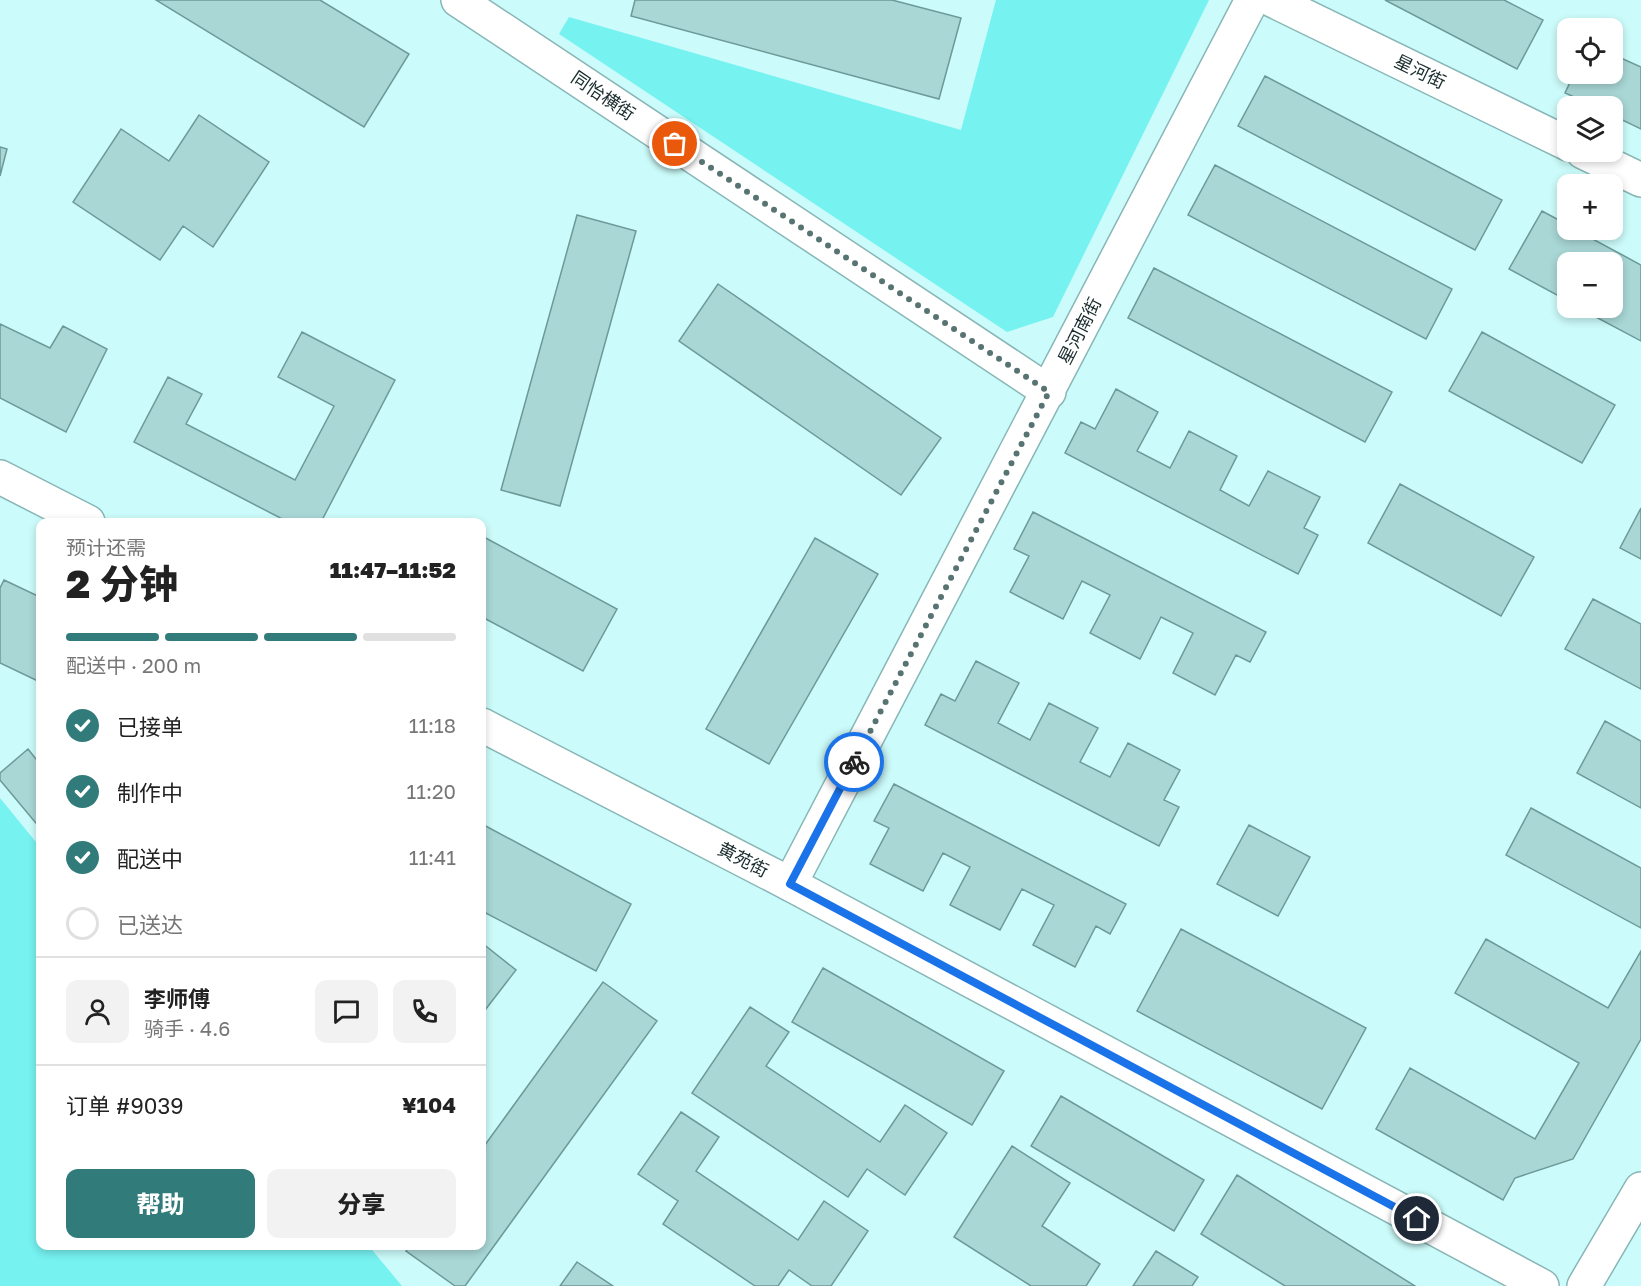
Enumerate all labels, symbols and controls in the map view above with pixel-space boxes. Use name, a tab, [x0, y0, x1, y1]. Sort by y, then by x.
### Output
map controls	[1557, 18, 1623, 318]
button: locate	[1557, 18, 1623, 84]
street label: 星河街	[1391, 49, 1450, 93]
street label: 同怡横街	[568, 66, 640, 124]
button: layers	[1557, 96, 1623, 162]
pin	[649, 118, 700, 169]
icon: bag	[658, 127, 691, 160]
button: +	[1557, 174, 1623, 240]
button: −	[1557, 252, 1623, 318]
street label: 星河南街	[1053, 293, 1105, 368]
text: 预计还需	[66, 535, 146, 559]
text: 11:47–11:52	[330, 556, 456, 583]
text: 2 分钟	[66, 560, 178, 607]
text: 配送中 · 200 m	[66, 653, 201, 677]
icon: check	[66, 709, 99, 742]
text: 已接单	[117, 713, 183, 740]
text: 11:18	[409, 713, 456, 737]
courier	[824, 732, 884, 792]
icon: bike	[838, 746, 871, 779]
icon: check	[66, 775, 99, 808]
text: 制作中	[117, 779, 183, 806]
text: 11:20	[407, 779, 456, 803]
street label: 黄苑街	[714, 837, 773, 881]
icon: check	[66, 841, 99, 874]
text: 配送中	[117, 845, 183, 872]
text: 11:41	[409, 845, 456, 869]
text: 已送达	[117, 911, 183, 938]
button: person	[66, 980, 129, 1043]
button: chat	[315, 980, 378, 1043]
button: phone	[393, 980, 456, 1043]
text: 李师傅	[144, 985, 210, 1012]
text: 骑手 · 4.6	[144, 1016, 230, 1040]
text: ¥104	[402, 1091, 456, 1118]
text: 订单 #9039	[66, 1092, 184, 1119]
button: 帮助	[66, 1169, 255, 1238]
button: 分享	[267, 1169, 456, 1238]
pin	[1391, 1193, 1442, 1244]
icon: home	[1400, 1202, 1433, 1235]

